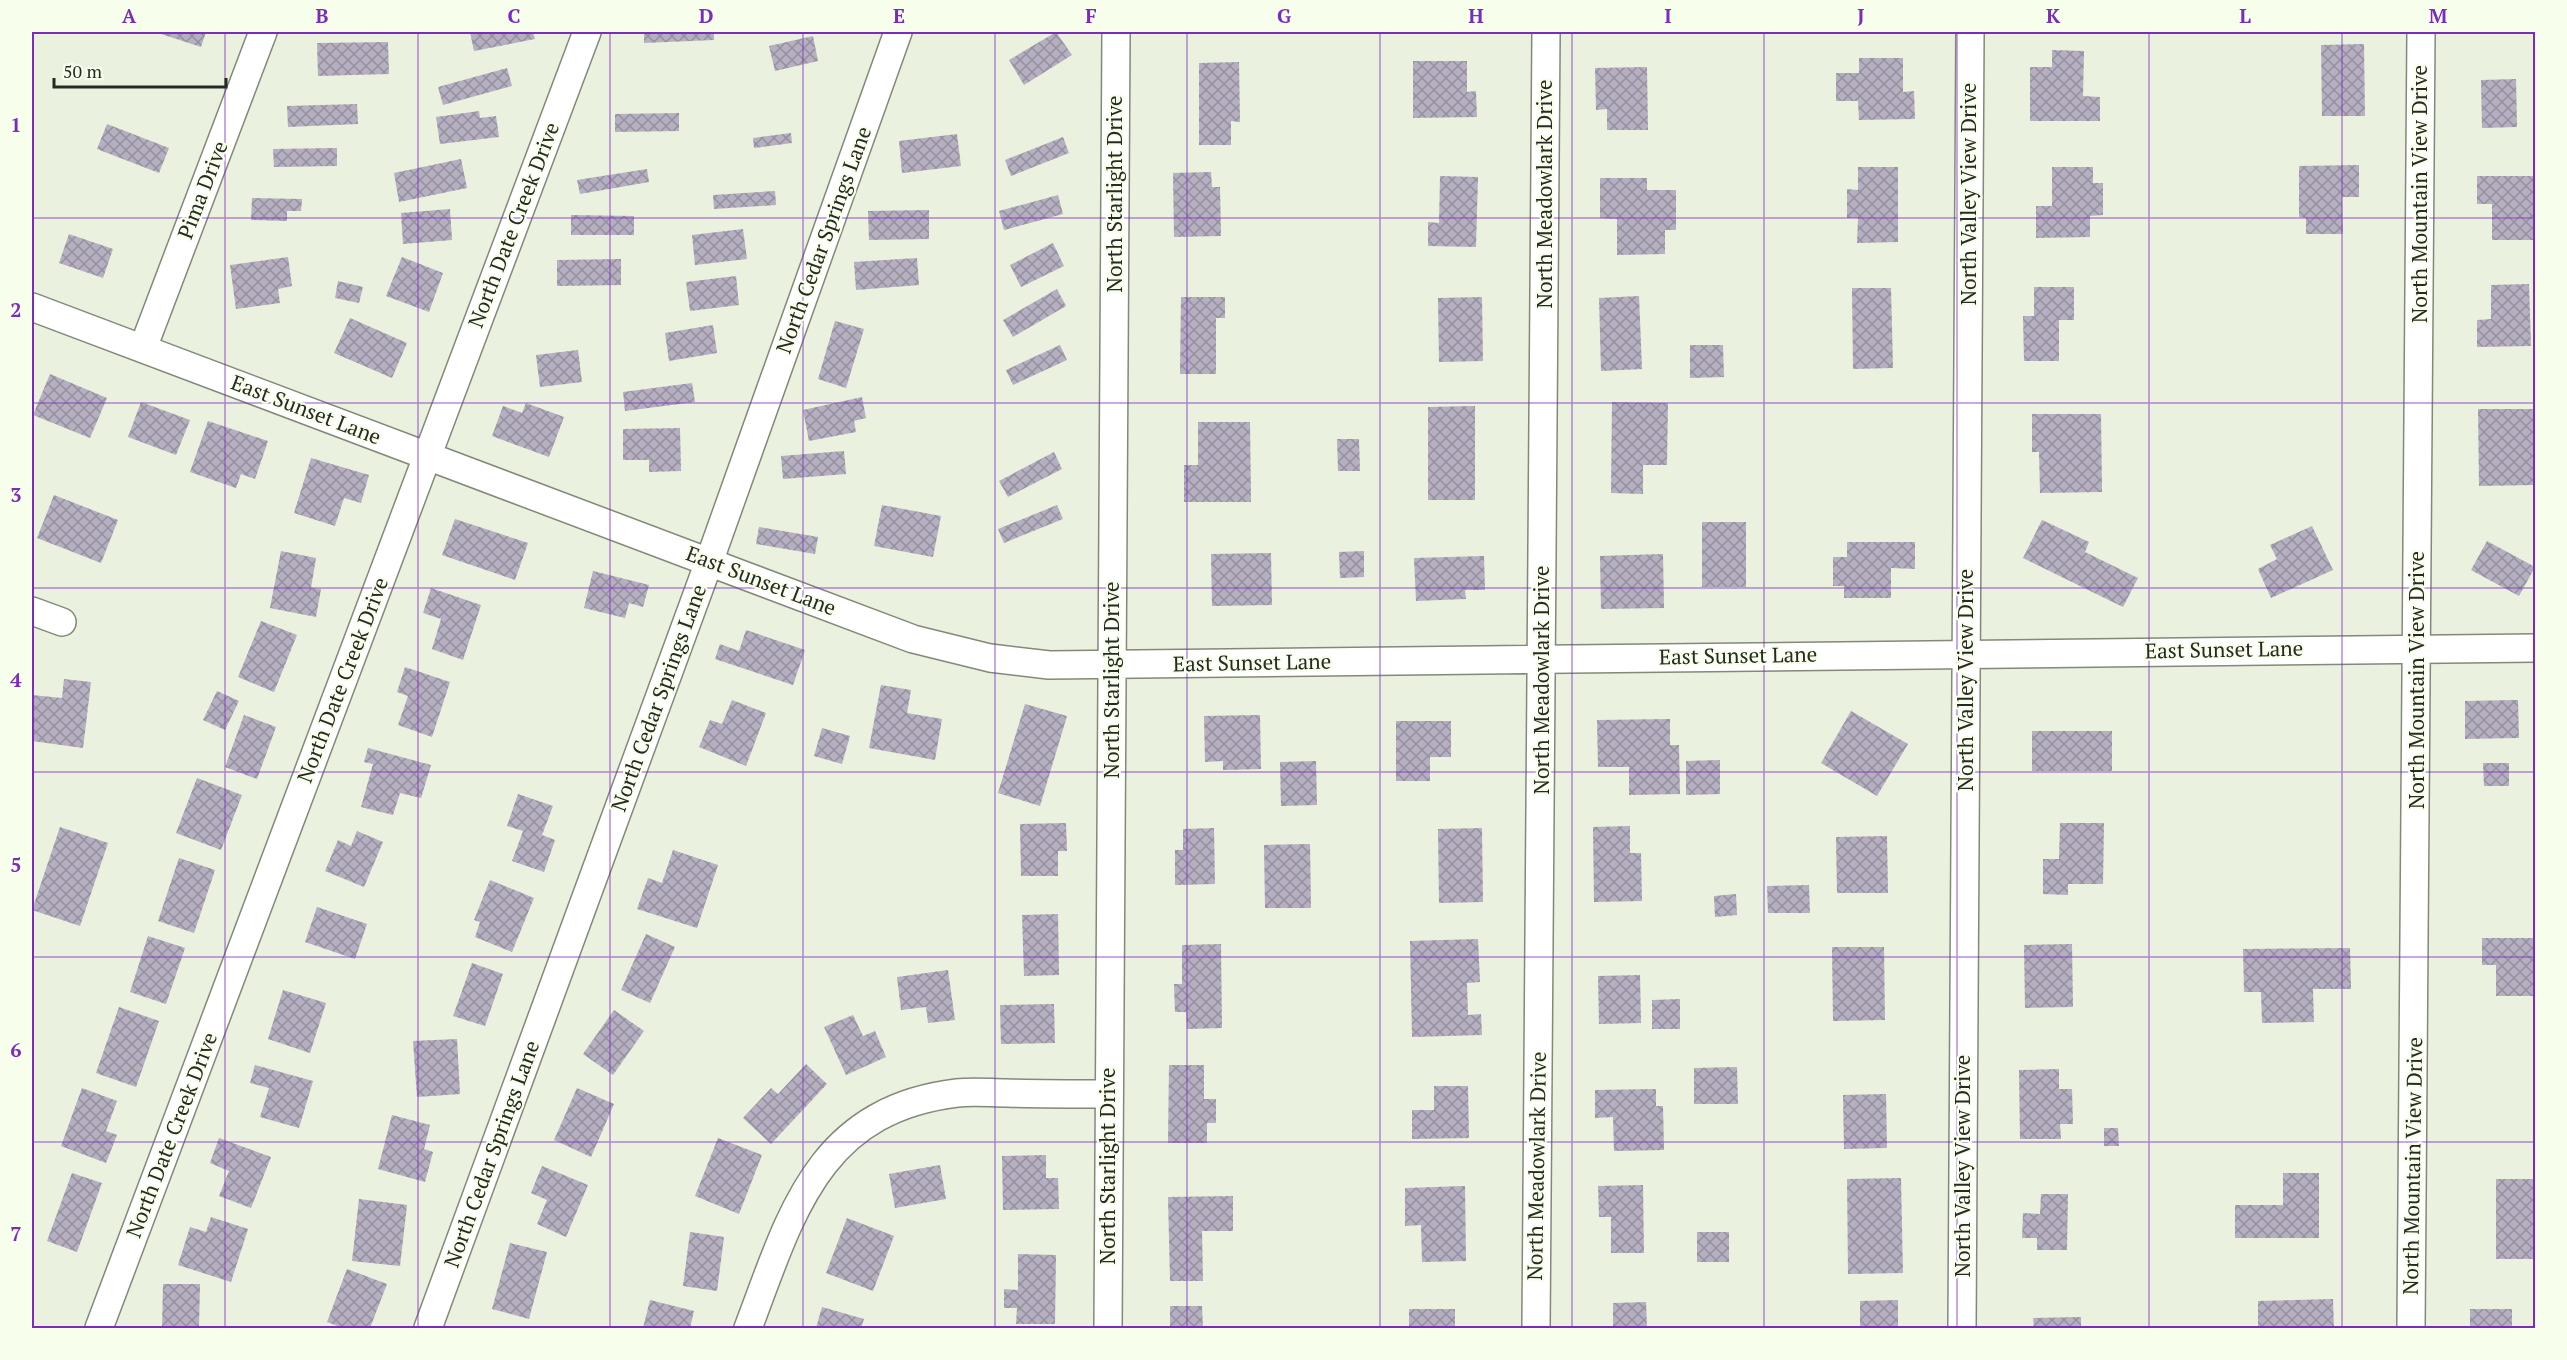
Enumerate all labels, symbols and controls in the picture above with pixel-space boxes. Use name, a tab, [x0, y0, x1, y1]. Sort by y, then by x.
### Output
text: A	[122, 2, 137, 29]
text: B	[316, 2, 329, 29]
text: C	[507, 2, 521, 29]
text: D	[699, 2, 713, 29]
text: E	[893, 2, 905, 29]
text: F	[1085, 2, 1097, 29]
text: G	[1277, 2, 1291, 29]
text: H	[1468, 2, 1484, 29]
text: I	[1664, 2, 1672, 29]
text: J	[1857, 2, 1865, 29]
text: K	[2046, 2, 2061, 29]
text: L	[2239, 2, 2251, 29]
text: M	[2429, 2, 2448, 29]
scale bar	[54, 51, 226, 89]
text: 50 m	[63, 59, 103, 83]
street label: North Mountain View Drive	[2405, 65, 2433, 323]
street label: North Meadowlark Drive	[1530, 80, 1558, 308]
street label: North Valley View Drive	[1954, 83, 1982, 305]
street label: North Starlight Drive	[1100, 96, 1128, 292]
text: 1	[10, 111, 22, 138]
street label: North Date Creek Drive	[461, 118, 565, 331]
street label: North Cedar Springs Lane	[769, 122, 877, 357]
street label: Pima Drive	[171, 137, 234, 243]
text: 2	[10, 296, 22, 323]
street label: East Sunset Lane	[227, 368, 385, 451]
text: 3	[10, 481, 22, 508]
street label: East Sunset Lane	[682, 539, 840, 622]
street label: North Mountain View Drive	[2402, 551, 2430, 809]
street label: North Meadowlark Drive	[1527, 566, 1555, 794]
street label: North Valley View Drive	[1951, 569, 1979, 791]
street label: North Date Creek Drive	[290, 573, 394, 786]
street label: North Cedar Springs Lane	[604, 580, 712, 815]
street label: North Starlight Drive	[1097, 582, 1125, 778]
street label: East Sunset Lane	[2145, 634, 2303, 664]
street label: East Sunset Lane	[1659, 640, 1817, 670]
street label: East Sunset Lane	[1173, 647, 1331, 677]
text: 4	[10, 666, 22, 693]
text: 5	[10, 851, 22, 878]
street label: North Date Creek Drive	[119, 1028, 223, 1241]
text: 6	[10, 1036, 22, 1063]
street label: North Cedar Springs Lane	[437, 1036, 545, 1271]
street label: North Mountain View Drive	[2396, 1037, 2428, 1295]
street label: North Meadowlark Drive	[1520, 1051, 1552, 1281]
street label: North Valley View Drive	[1948, 1055, 1976, 1277]
street label: North Starlight Drive	[1093, 1068, 1121, 1264]
text: 7	[10, 1220, 22, 1247]

